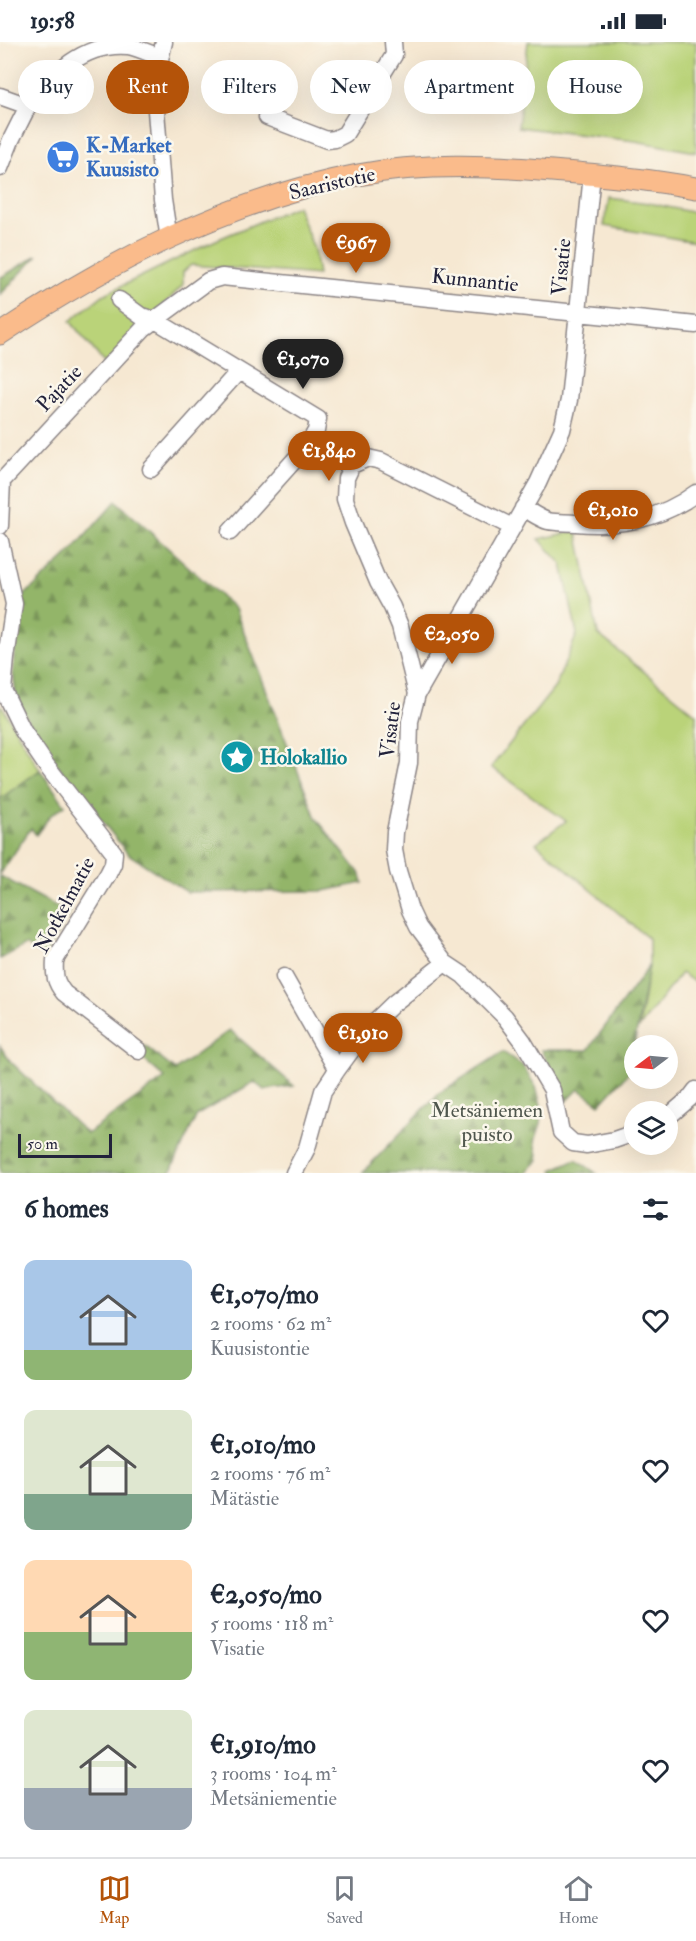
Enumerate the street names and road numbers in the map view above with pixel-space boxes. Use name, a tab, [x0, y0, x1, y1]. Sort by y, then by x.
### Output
street label: Saaristotie	[286, 160, 378, 206]
street label: Visatie	[546, 237, 577, 297]
street label: Kunnantie	[430, 263, 520, 299]
street label: Pajatie	[31, 359, 88, 418]
street label: Visatie	[374, 700, 407, 760]
street label: Notkelmatie	[28, 852, 101, 958]

